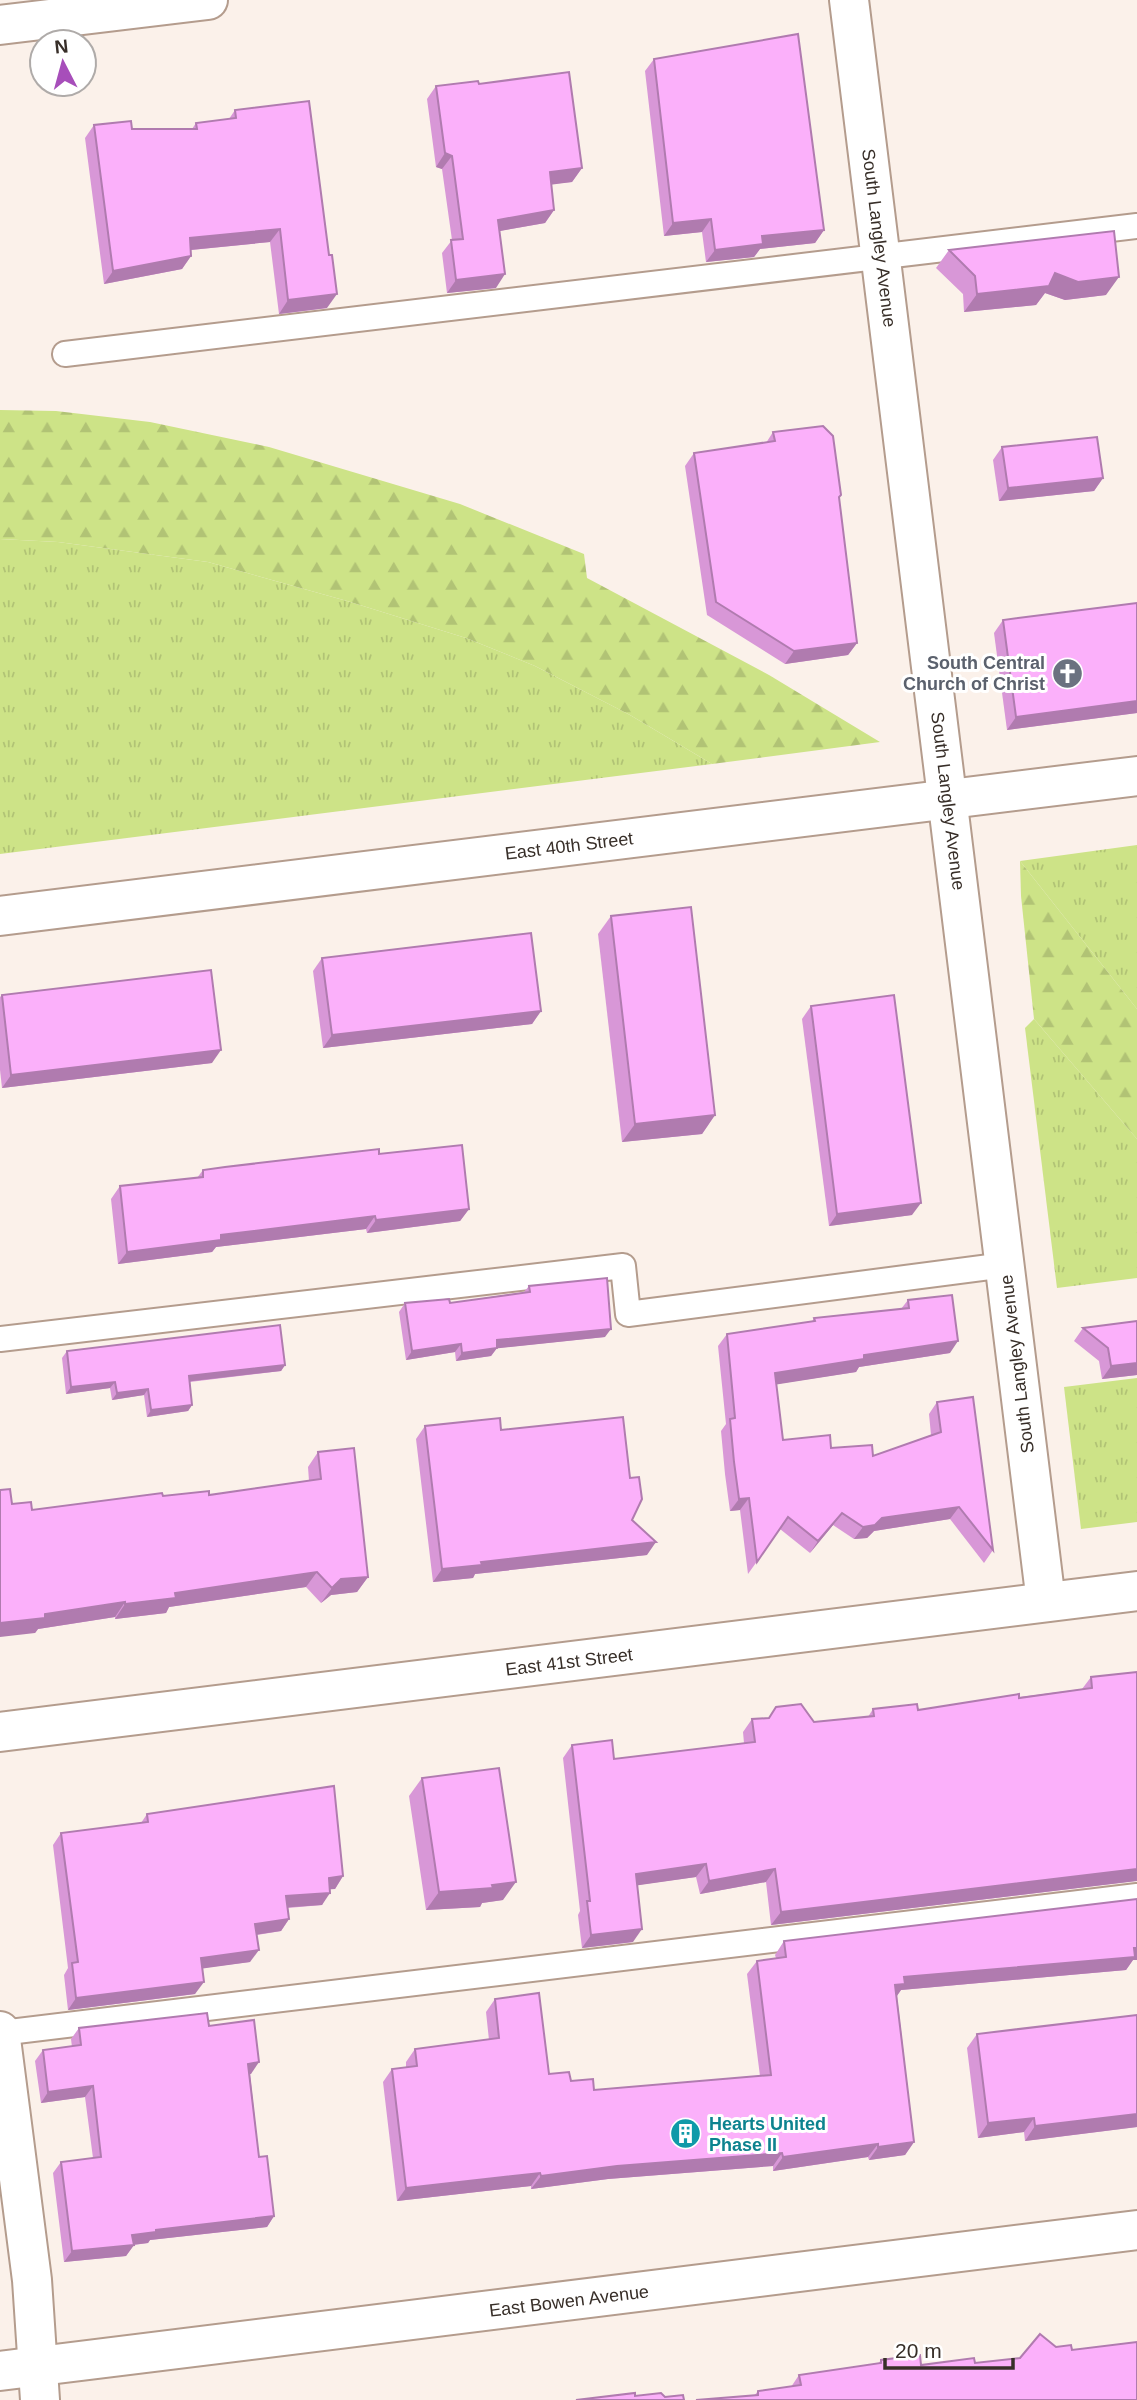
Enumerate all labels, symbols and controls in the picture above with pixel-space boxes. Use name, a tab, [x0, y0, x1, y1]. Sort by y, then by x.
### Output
north arrow	[28, 28, 98, 98]
text: N	[53, 35, 69, 58]
street label: South Langley Avenue	[858, 148, 900, 328]
place label: South Central Church of Christ	[903, 653, 1045, 694]
church icon: South Central Church of Christ	[1051, 656, 1085, 690]
street label: South Langley Avenue	[927, 711, 969, 891]
street label: East 40th Street	[504, 828, 634, 864]
street label: South Langley Avenue	[996, 1274, 1038, 1454]
street label: East 41st Street	[504, 1644, 634, 1680]
place label: Hearts United Phase II	[709, 2114, 826, 2155]
building icon: Hearts United Phase II	[669, 2117, 703, 2151]
street label: East Bowen Avenue	[488, 2281, 650, 2321]
scale bar	[885, 2326, 1013, 2370]
text: 20 m	[895, 2339, 942, 2362]

